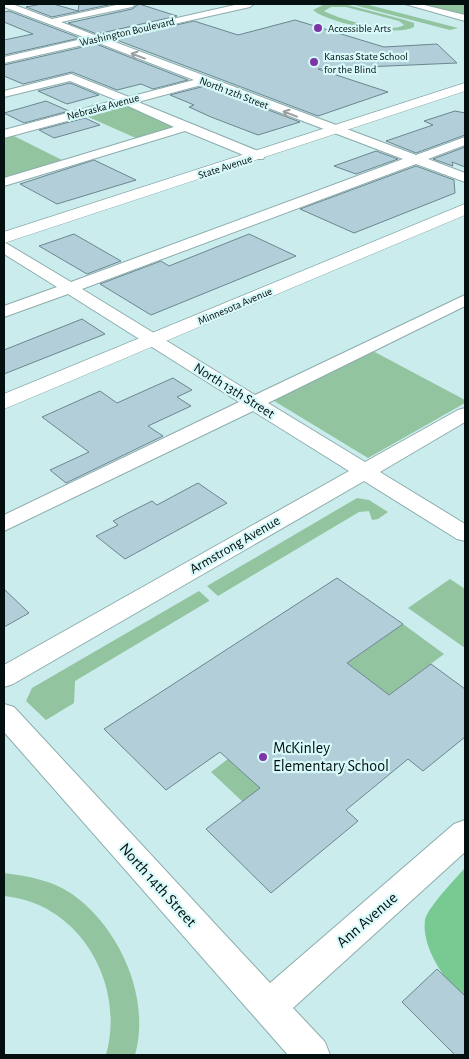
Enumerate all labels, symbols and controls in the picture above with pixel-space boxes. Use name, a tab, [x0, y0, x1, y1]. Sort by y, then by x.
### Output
street label: Washington Boulevard	[78, 16, 176, 48]
marker: Accessible Arts	[312, 22, 324, 34]
place label: Accessible Arts	[328, 23, 391, 34]
one-way arrow	[131, 51, 146, 60]
place label: Kansas State School for the Blind	[324, 51, 408, 75]
marker: Kansas State School for the Blind	[308, 56, 320, 68]
street label: North 12th Street	[198, 75, 270, 111]
street label: Nebraska Avenue	[66, 92, 140, 122]
one-way arrow	[283, 108, 298, 118]
street label: State Avenue	[197, 153, 253, 181]
street label: Minnesota Avenue	[196, 285, 274, 327]
street label: North 13th Street	[191, 361, 277, 422]
street label: Armstrong Avenue	[187, 514, 283, 576]
place label: McKinley Elementary School	[273, 740, 389, 775]
marker: McKinley Elementary School	[257, 751, 269, 763]
street label: North 14th Street	[116, 840, 200, 930]
street label: Ann Avenue	[334, 889, 400, 951]

